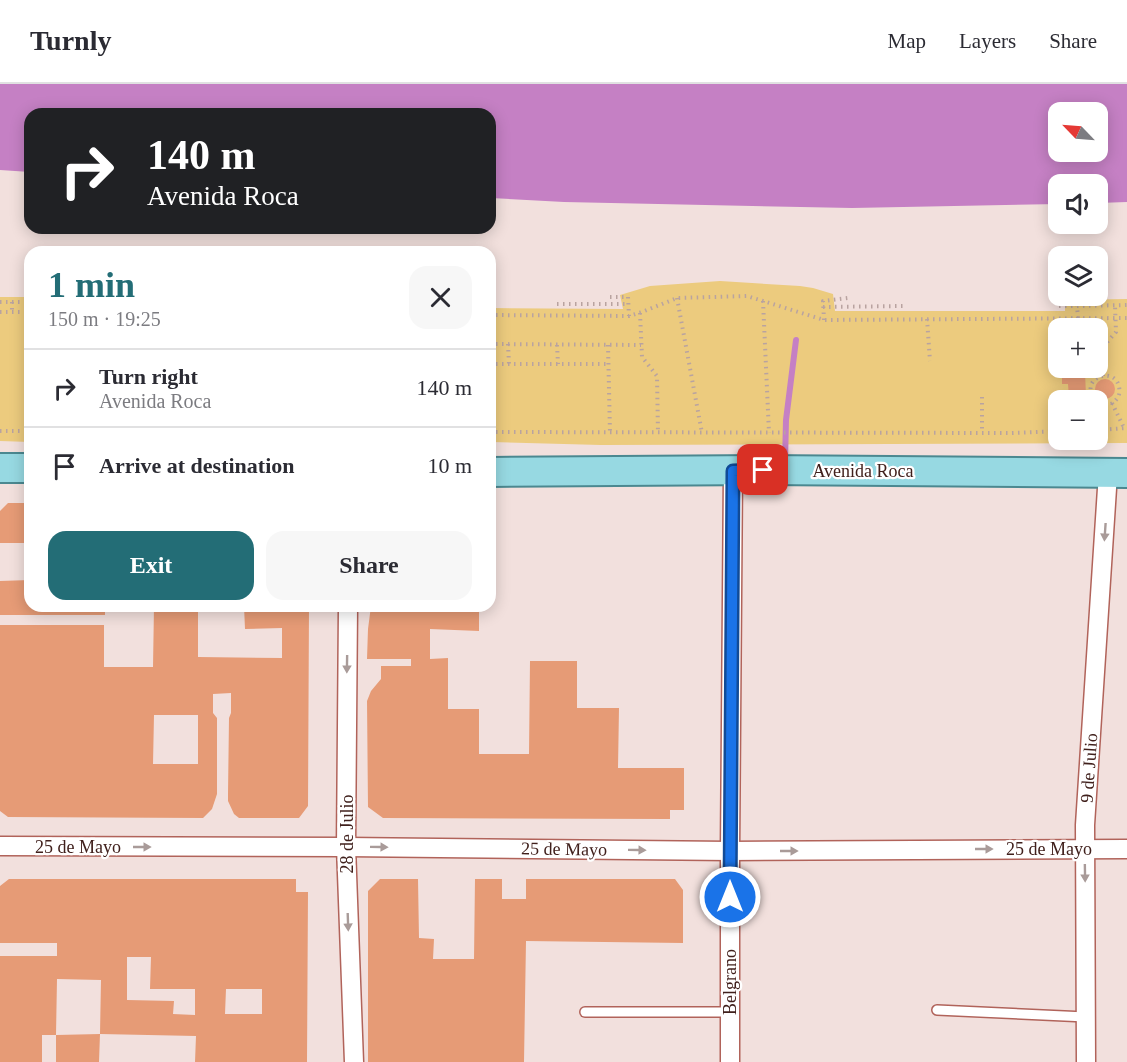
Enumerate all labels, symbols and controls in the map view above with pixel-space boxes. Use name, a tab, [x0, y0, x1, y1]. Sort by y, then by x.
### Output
text: Turnly	[30, 25, 111, 56]
text: Map	[888, 29, 926, 53]
text: Layers	[959, 29, 1016, 53]
text: Share	[1049, 29, 1097, 53]
north arrow	[1048, 102, 1108, 162]
map controls	[1048, 102, 1108, 450]
icon: right	[48, 132, 126, 210]
text: 140 m	[147, 132, 256, 178]
button: sound	[1048, 174, 1108, 234]
text: Avenida Roca	[147, 181, 299, 211]
button: layers	[1048, 246, 1108, 306]
text: 1 min	[48, 265, 135, 305]
button: close	[409, 266, 472, 329]
text: 150 m · 19:25	[48, 308, 161, 330]
button: +	[1048, 318, 1108, 378]
text: Turn right	[99, 364, 198, 389]
icon: right	[48, 372, 81, 405]
text: 140 m	[416, 375, 472, 400]
text: Avenida Roca	[99, 390, 211, 412]
button: −	[1048, 390, 1108, 450]
pin	[737, 444, 788, 495]
icon: arrive	[48, 450, 81, 483]
text: Arrive at destination	[99, 453, 295, 478]
text: 10 m	[427, 453, 472, 478]
icon: arrive	[746, 453, 779, 486]
street label: Avenida Roca	[812, 461, 914, 481]
one-way arrow	[1100, 522, 1110, 541]
button: Exit	[48, 531, 254, 600]
button: Share	[266, 531, 472, 600]
one-way arrow	[342, 655, 352, 674]
street label: 9 de Julio	[1077, 732, 1101, 804]
street label: 28 de Julio	[337, 795, 357, 874]
street label: 25 de Mayo	[35, 837, 121, 857]
street label: 25 de Mayo	[521, 838, 607, 860]
street label: 25 de Mayo	[1006, 839, 1092, 859]
one-way arrow	[133, 842, 152, 852]
one-way arrow	[370, 843, 389, 852]
one-way arrow	[974, 844, 993, 854]
one-way arrow	[628, 845, 647, 855]
one-way arrow	[779, 846, 798, 855]
one-way arrow	[1080, 864, 1090, 883]
position arrow	[698, 865, 762, 929]
one-way arrow	[344, 913, 353, 932]
street label: Belgrano	[720, 949, 740, 1015]

